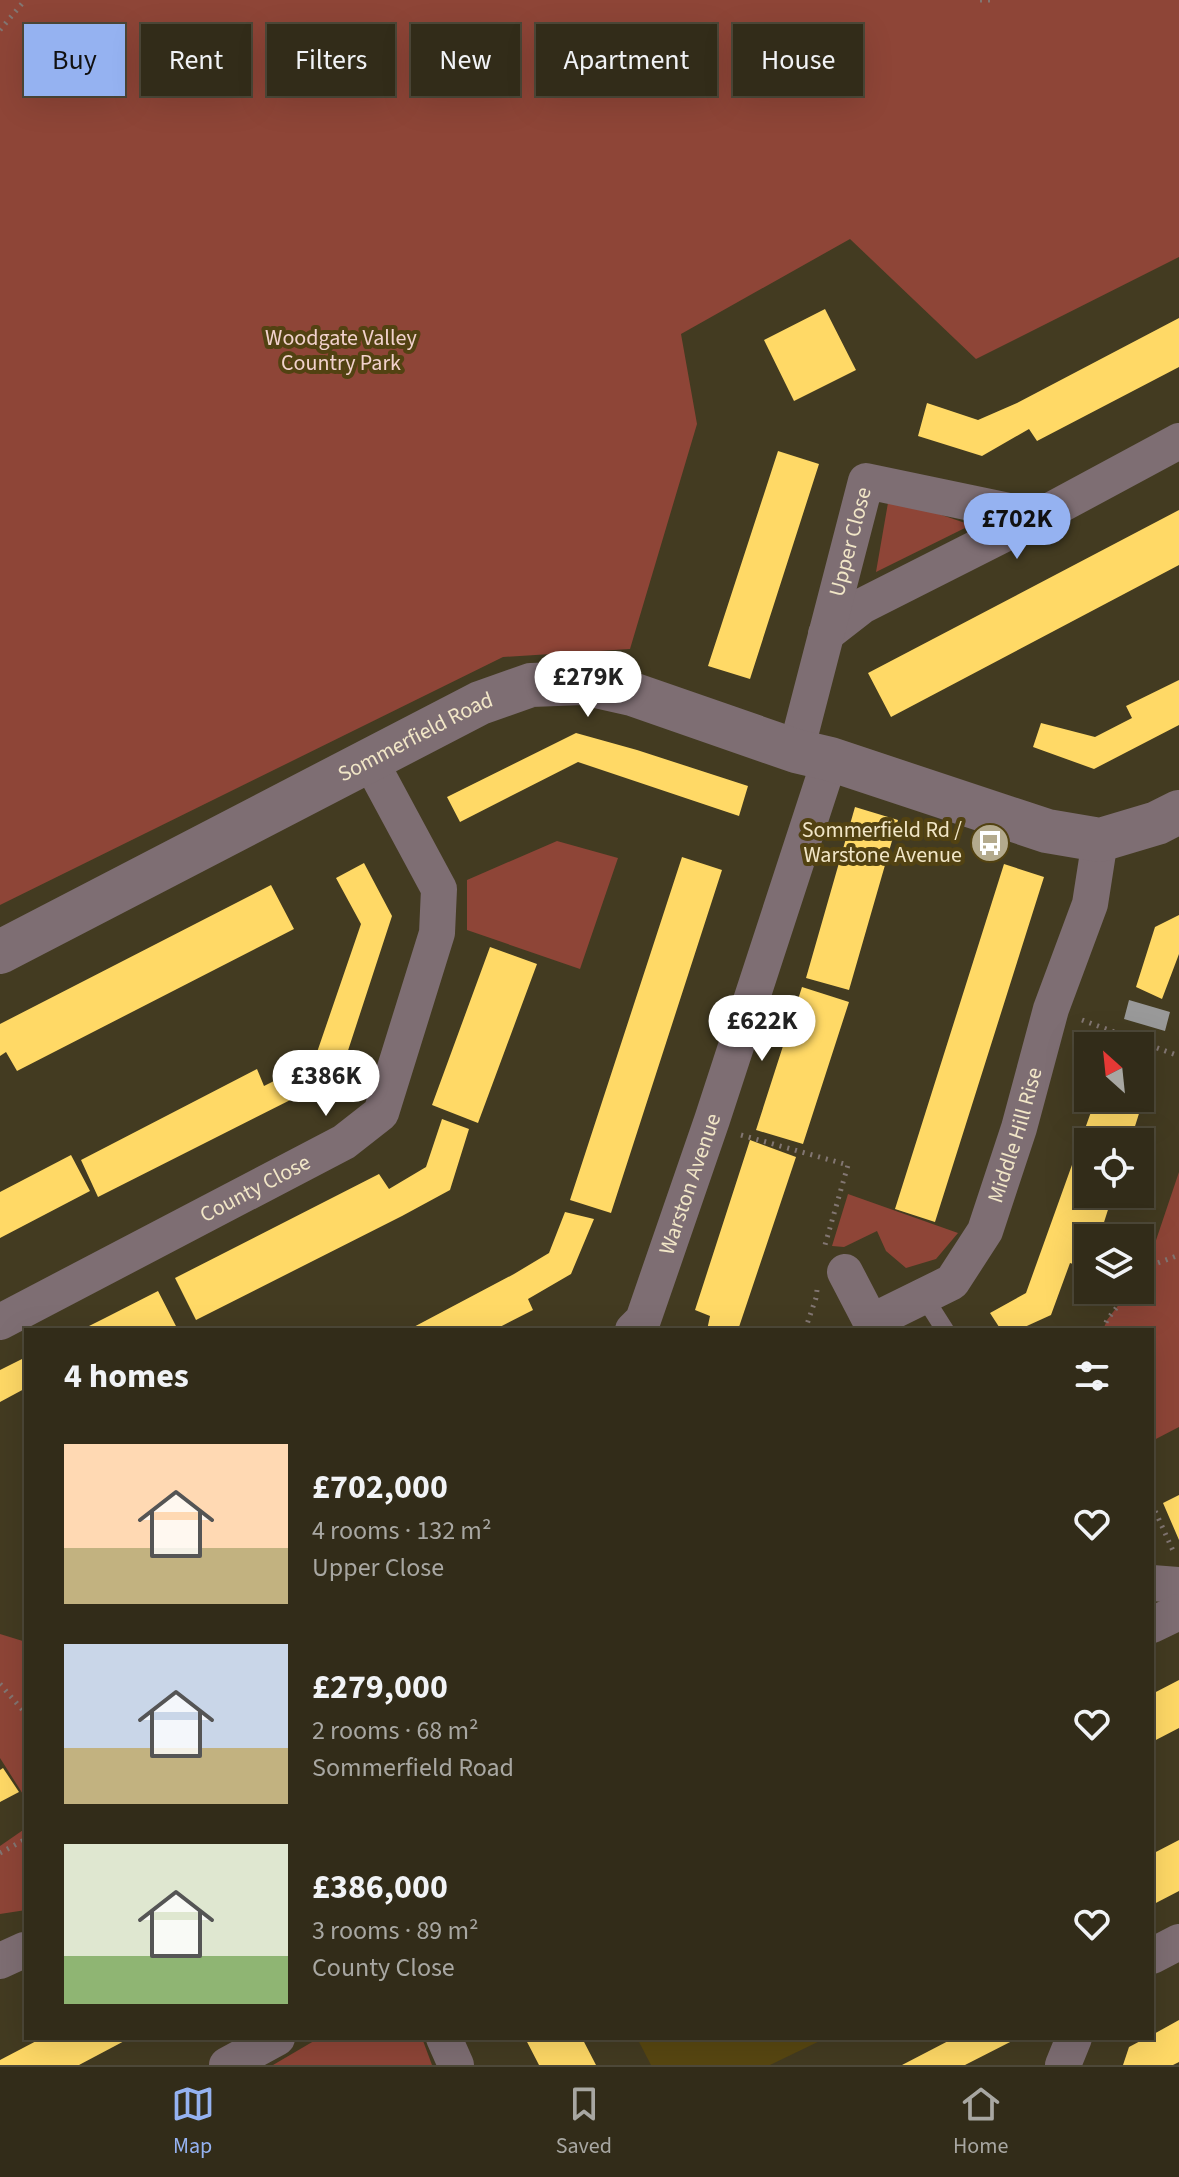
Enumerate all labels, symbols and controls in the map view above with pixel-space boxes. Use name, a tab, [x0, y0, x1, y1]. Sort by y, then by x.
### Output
chip: Buy	[24, 24, 125, 96]
chip: Rent	[141, 24, 251, 96]
chip: Filters	[267, 24, 395, 96]
chip: New	[411, 24, 520, 96]
chip: Apartment	[536, 24, 717, 96]
chip: House	[733, 24, 863, 96]
park label: Woodgate Valley Country Park	[265, 322, 418, 379]
street label: Upper Close	[821, 484, 880, 600]
pin: £702K	[961, 493, 1073, 561]
text: £702K	[982, 500, 1052, 537]
pin: £279K	[532, 651, 644, 719]
text: £279K	[553, 658, 623, 695]
street label: Sommerfield Road	[332, 684, 497, 790]
place label: Sommerfield Rd / Warstone Avenue	[802, 814, 962, 871]
bus stop icon: Sommerfield Rd / Warstone Avenue	[969, 822, 1011, 864]
pin: £622K	[706, 995, 818, 1063]
text: £622K	[727, 1002, 797, 1039]
north arrow	[1074, 1032, 1154, 1112]
map controls	[1074, 1032, 1154, 1304]
pin: £386K	[270, 1050, 382, 1118]
text: £386K	[291, 1057, 361, 1094]
street label: Middle Hill Rise	[979, 1064, 1051, 1207]
street label: Warston Avenue	[651, 1109, 729, 1259]
button: locate	[1074, 1128, 1154, 1208]
street label: County Close	[194, 1146, 316, 1231]
button: layers	[1074, 1224, 1154, 1304]
text: 4 homes	[64, 1352, 189, 1401]
icon: filters	[1070, 1354, 1114, 1398]
text: £702,000	[312, 1463, 448, 1512]
icon: home	[128, 1476, 224, 1572]
icon: heart	[1070, 1502, 1114, 1546]
text: 4 rooms · 132 m²	[312, 1512, 491, 1549]
text: Upper Close	[312, 1549, 444, 1586]
text: £279,000	[312, 1663, 448, 1712]
icon: home	[128, 1676, 224, 1772]
icon: heart	[1070, 1702, 1114, 1746]
text: 2 rooms · 68 m²	[312, 1712, 479, 1749]
text: Sommerfield Road	[312, 1749, 514, 1786]
text: £386,000	[312, 1863, 448, 1912]
icon: home	[128, 1876, 224, 1972]
icon: heart	[1070, 1902, 1114, 1946]
text: 3 rooms · 89 m²	[312, 1912, 479, 1949]
text: County Close	[312, 1949, 455, 1986]
tab: Map	[171, 2082, 215, 2162]
tab: Saved	[556, 2082, 612, 2162]
tab: Home	[953, 2082, 1008, 2162]

